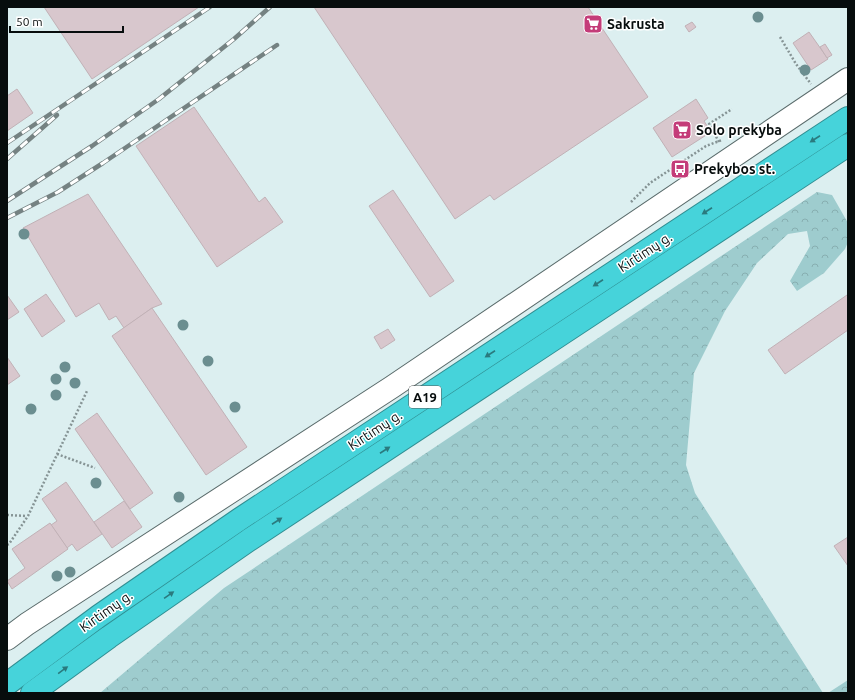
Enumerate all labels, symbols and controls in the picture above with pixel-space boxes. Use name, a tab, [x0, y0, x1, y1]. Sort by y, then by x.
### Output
scale bar	[10, 8, 123, 34]
supermarket icon: Sakrusta	[582, 13, 604, 35]
text: 50 m	[16, 15, 43, 28]
place label: Sakrusta	[607, 16, 665, 32]
supermarket icon: Solo prekyba	[671, 119, 693, 141]
place label: Solo prekyba	[696, 122, 782, 138]
one-way arrow	[810, 135, 821, 143]
bus stop icon: Prekybos st.	[669, 158, 691, 180]
place label: Prekybos st.	[694, 161, 775, 177]
one-way arrow	[702, 207, 712, 215]
street label: Kirtimų g.	[615, 229, 675, 275]
one-way arrow	[593, 279, 604, 286]
one-way arrow	[485, 350, 495, 358]
road number: A19	[409, 386, 441, 408]
street label: Kirtimų g.	[345, 407, 405, 453]
one-way arrow	[380, 446, 390, 454]
one-way arrow	[271, 518, 283, 525]
street label: Kirtimų g.	[76, 587, 136, 635]
one-way arrow	[164, 591, 175, 599]
one-way arrow	[58, 666, 69, 674]

